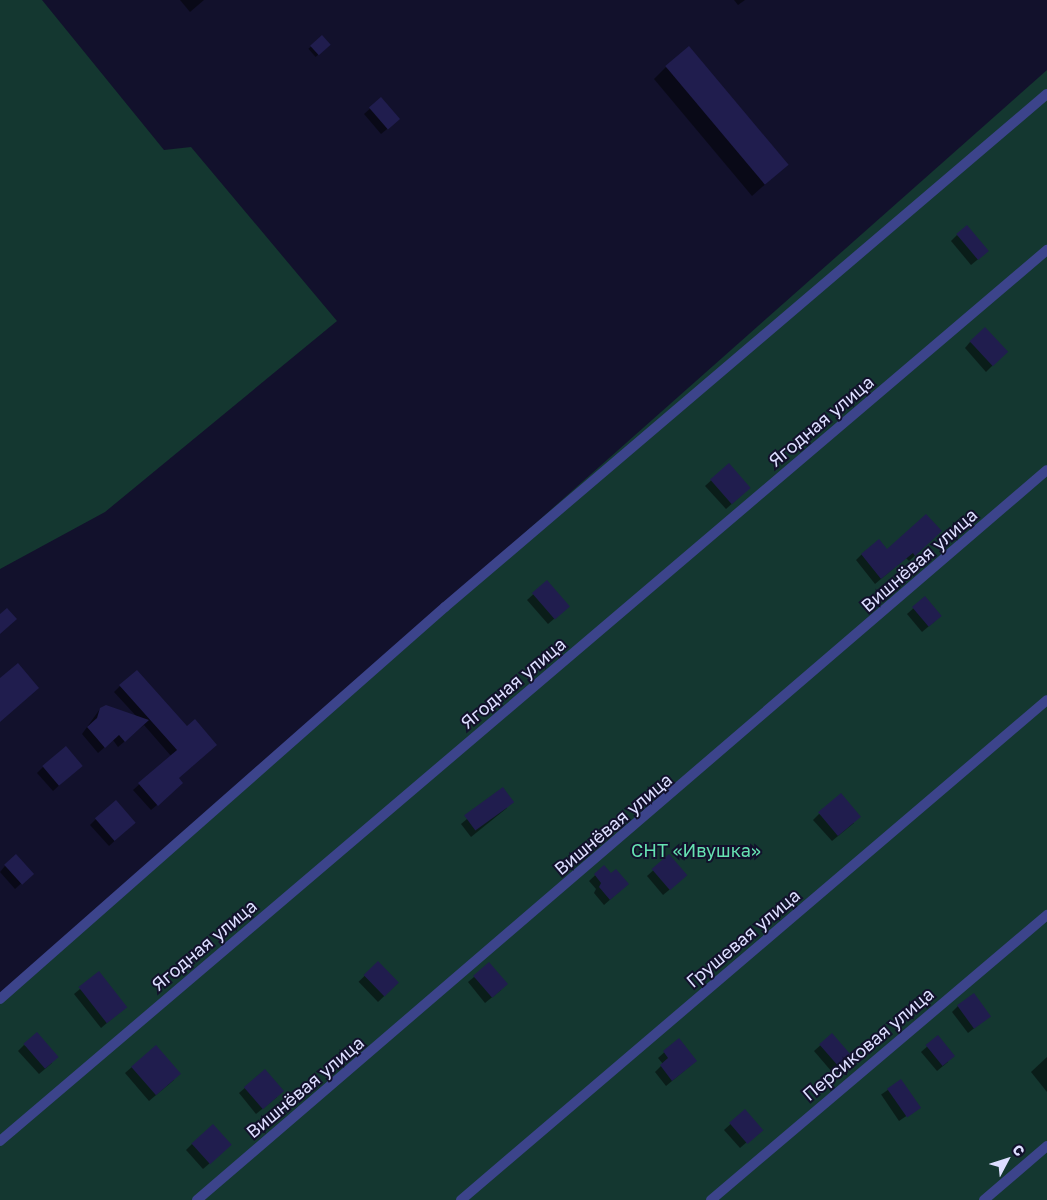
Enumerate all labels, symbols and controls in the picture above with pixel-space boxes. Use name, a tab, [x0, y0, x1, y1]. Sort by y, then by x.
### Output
street label: Ягодная улица	[764, 371, 878, 471]
street label: Вишнёвая улица	[856, 504, 982, 616]
street label: Ягодная улица	[456, 633, 570, 733]
street label: Вишнёвая улица	[550, 769, 676, 879]
park label: СНТ «Ивушка»	[631, 839, 761, 861]
street label: Грушевая улица	[682, 884, 804, 992]
street label: Ягодная улица	[147, 895, 261, 995]
street label: Персиковая улица	[798, 983, 938, 1105]
street label: Вишнёвая улица	[242, 1032, 368, 1142]
north arrow	[982, 1135, 1032, 1185]
text: С	[1009, 1141, 1029, 1159]

